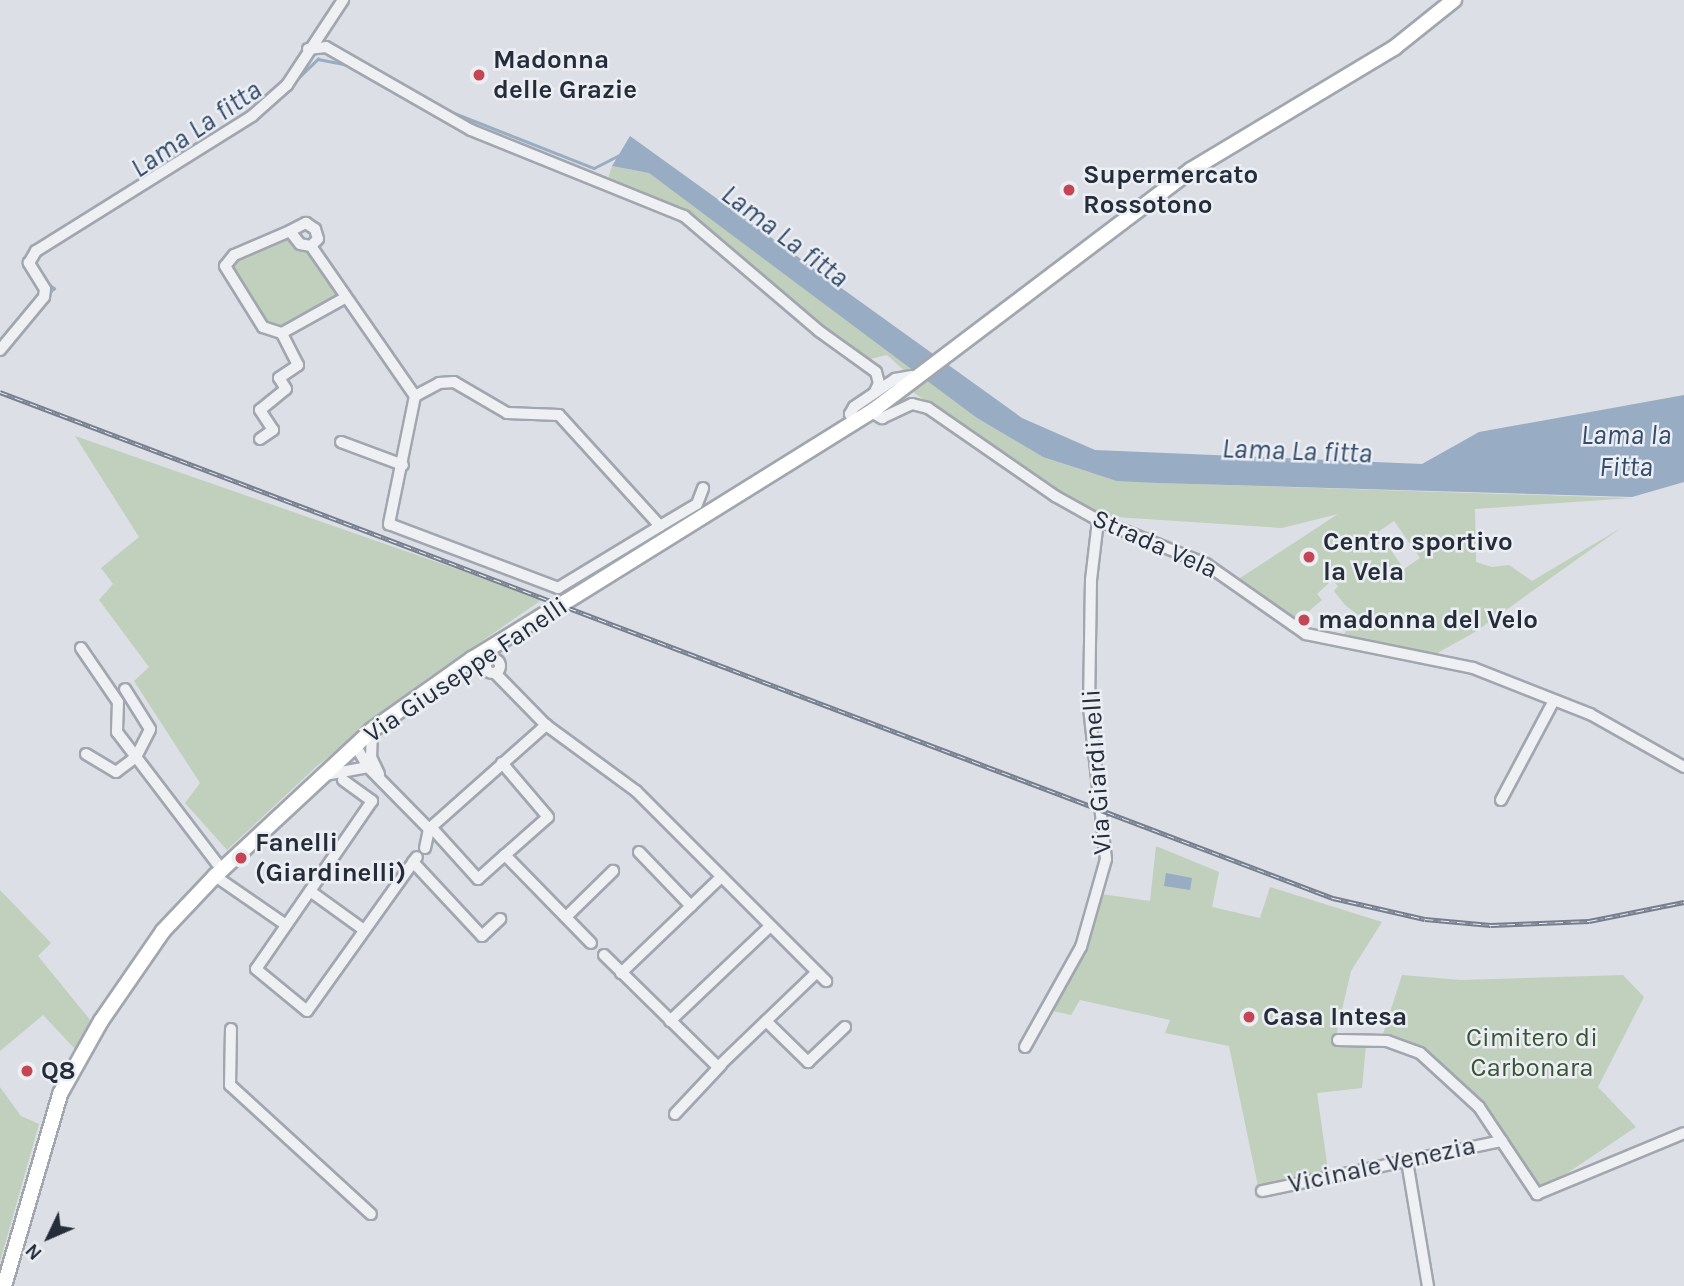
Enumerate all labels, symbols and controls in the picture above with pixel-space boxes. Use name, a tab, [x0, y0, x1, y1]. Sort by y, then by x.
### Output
place label: Madonna delle Grazie	[493, 44, 637, 106]
marker: Madonna delle Grazie	[471, 67, 487, 83]
water label: Lama La fitta	[124, 73, 268, 185]
place label: Supermercato Rossotono	[1083, 159, 1258, 220]
water label: Lama La fitta	[715, 177, 855, 295]
marker: Supermercato Rossotono	[1061, 182, 1077, 198]
water label: Lama la Fitta	[1581, 418, 1671, 484]
water label: Lama La fitta	[1221, 432, 1373, 470]
street label: Strada Vela	[1088, 503, 1222, 585]
place label: Centro sportivo la Vela	[1323, 526, 1513, 588]
marker: Centro sportivo la Vela	[1301, 549, 1317, 565]
street label: Via Giuseppe Fanelli	[358, 590, 574, 750]
place label: madonna del Velo	[1318, 604, 1538, 636]
marker: madonna del Velo	[1296, 612, 1312, 628]
street label: Via Giardinelli	[1076, 688, 1118, 856]
place label: Fanelli (Giardinelli)	[255, 827, 406, 888]
marker: Fanelli (Giardinelli)	[233, 850, 249, 866]
place label: Casa Intesa	[1263, 1001, 1407, 1033]
marker: Casa Intesa	[1241, 1009, 1257, 1025]
park label: Cimitero di Carbonara	[1466, 1022, 1598, 1084]
place label: Q8	[41, 1055, 76, 1087]
marker: Q8	[19, 1063, 35, 1079]
street label: Vicinale Venezia	[1285, 1130, 1479, 1200]
north arrow	[14, 1202, 84, 1272]
text: N	[21, 1239, 47, 1264]

